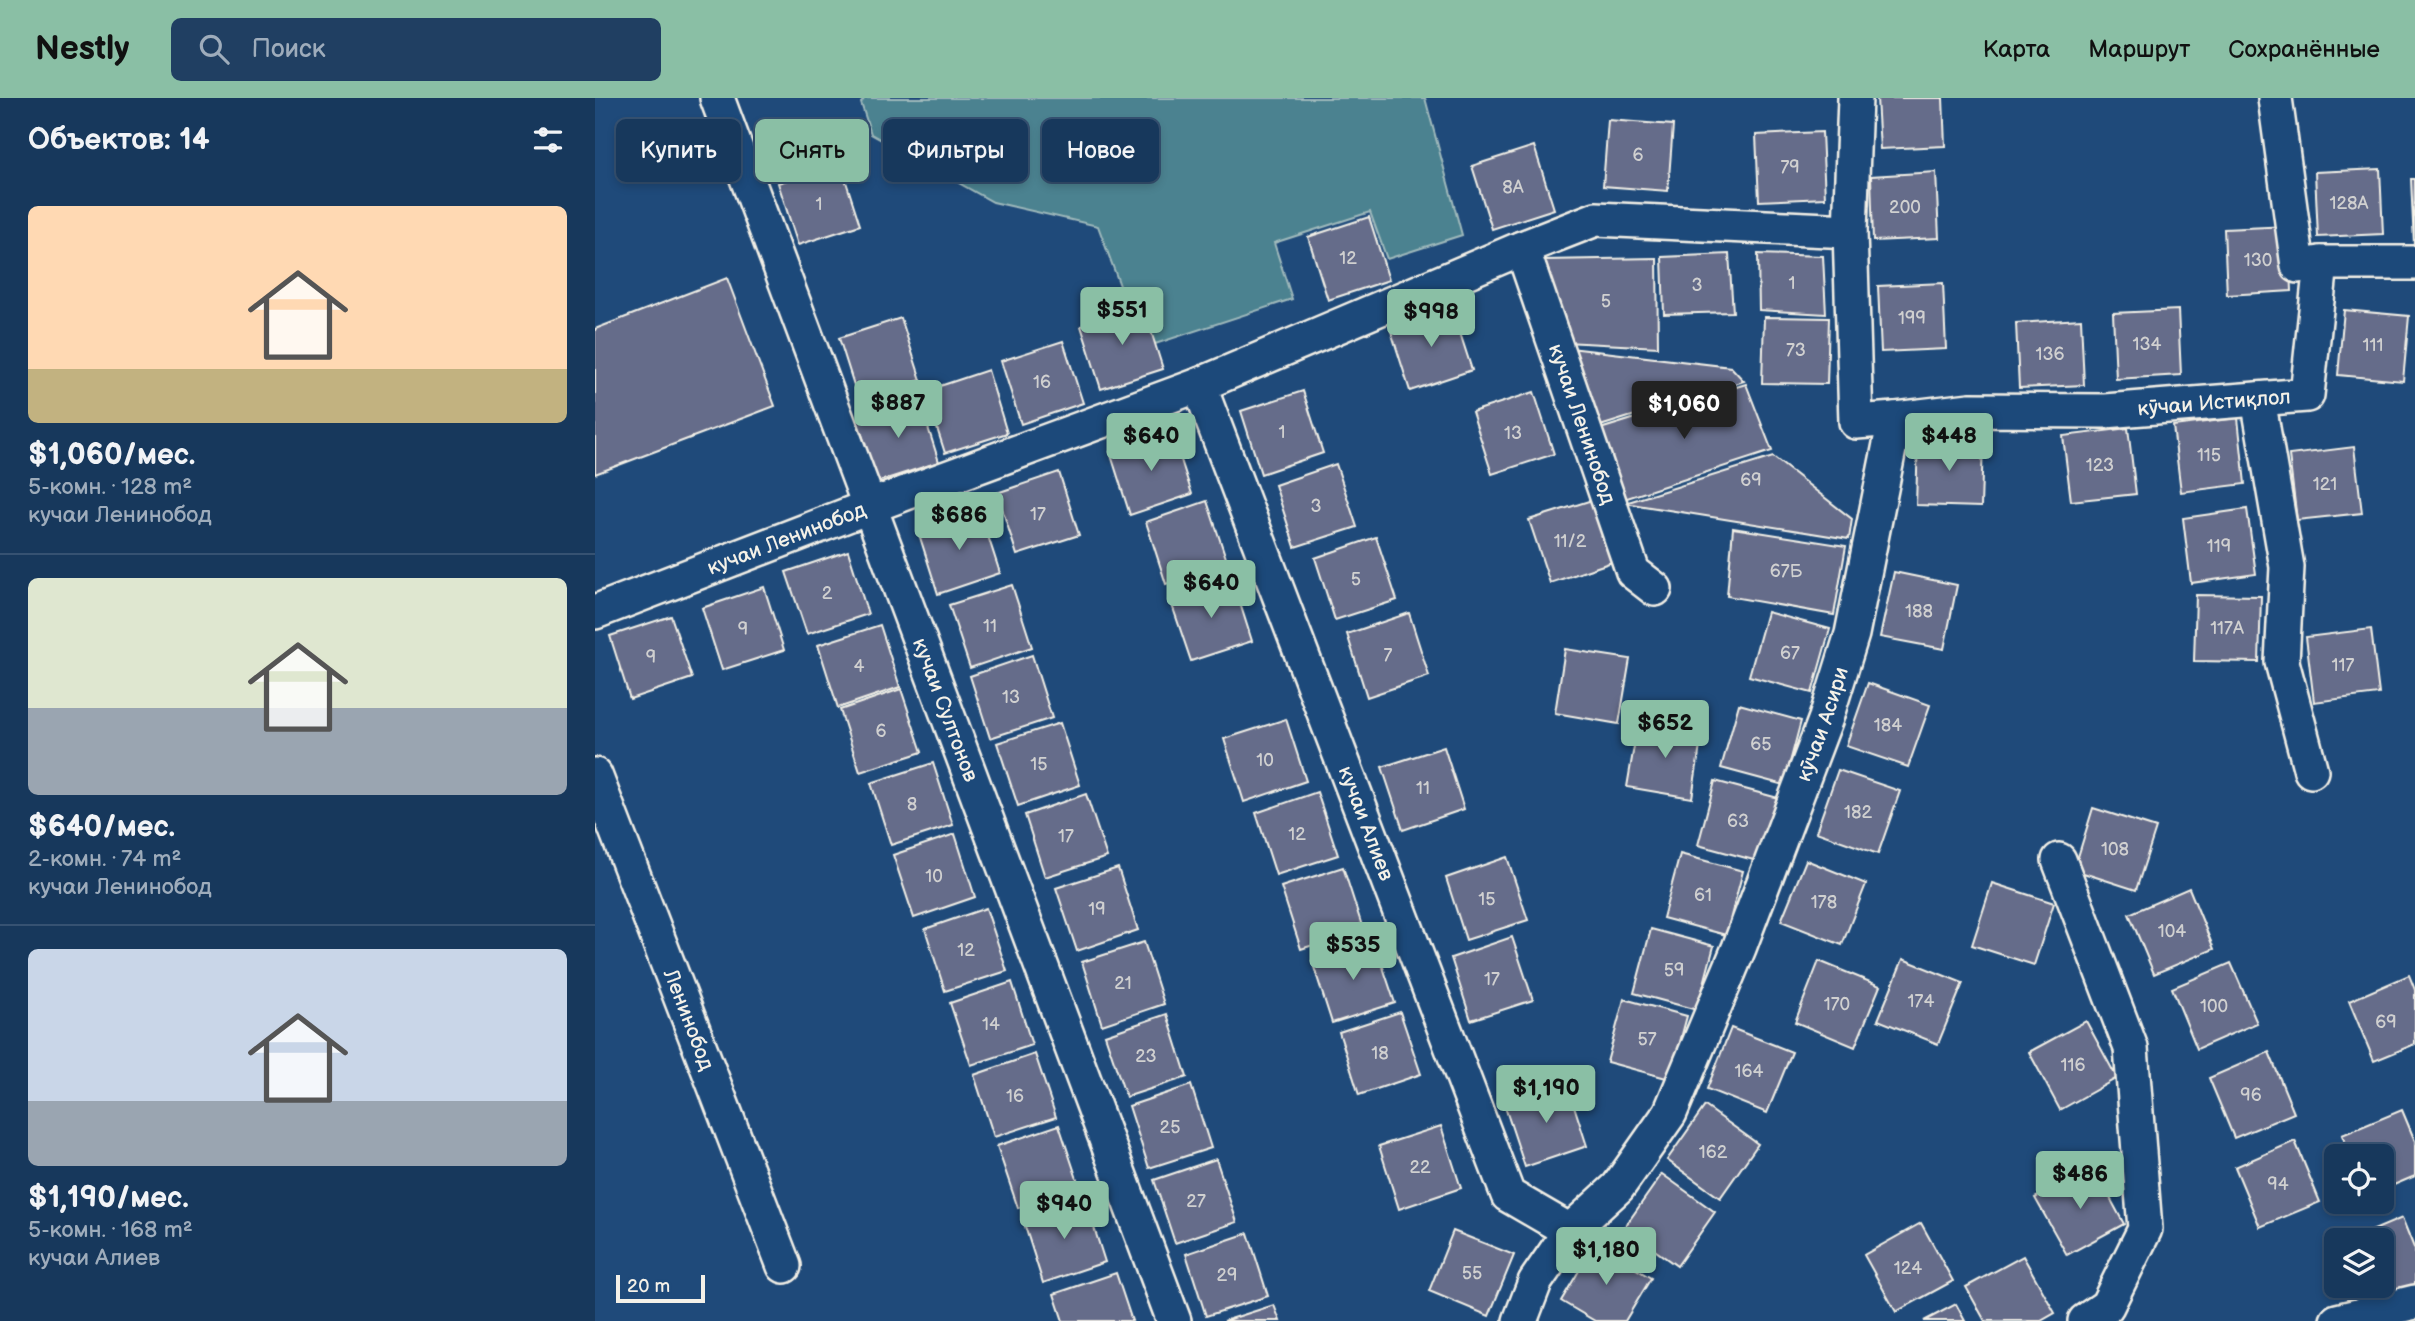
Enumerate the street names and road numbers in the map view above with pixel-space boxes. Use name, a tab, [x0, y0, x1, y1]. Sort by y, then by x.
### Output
street label: кучаи Ленинобод	[1543, 341, 1621, 508]
street label: кӯчаи Истиқлол	[2137, 384, 2292, 421]
street label: кучаи Ленинобод	[704, 497, 869, 581]
street label: кучаи Султонов	[907, 635, 983, 785]
street label: кӯчаи Асири	[1791, 664, 1854, 785]
street label: кучаи Алиев	[1333, 763, 1399, 884]
street label: Ленинобод	[658, 965, 719, 1074]

